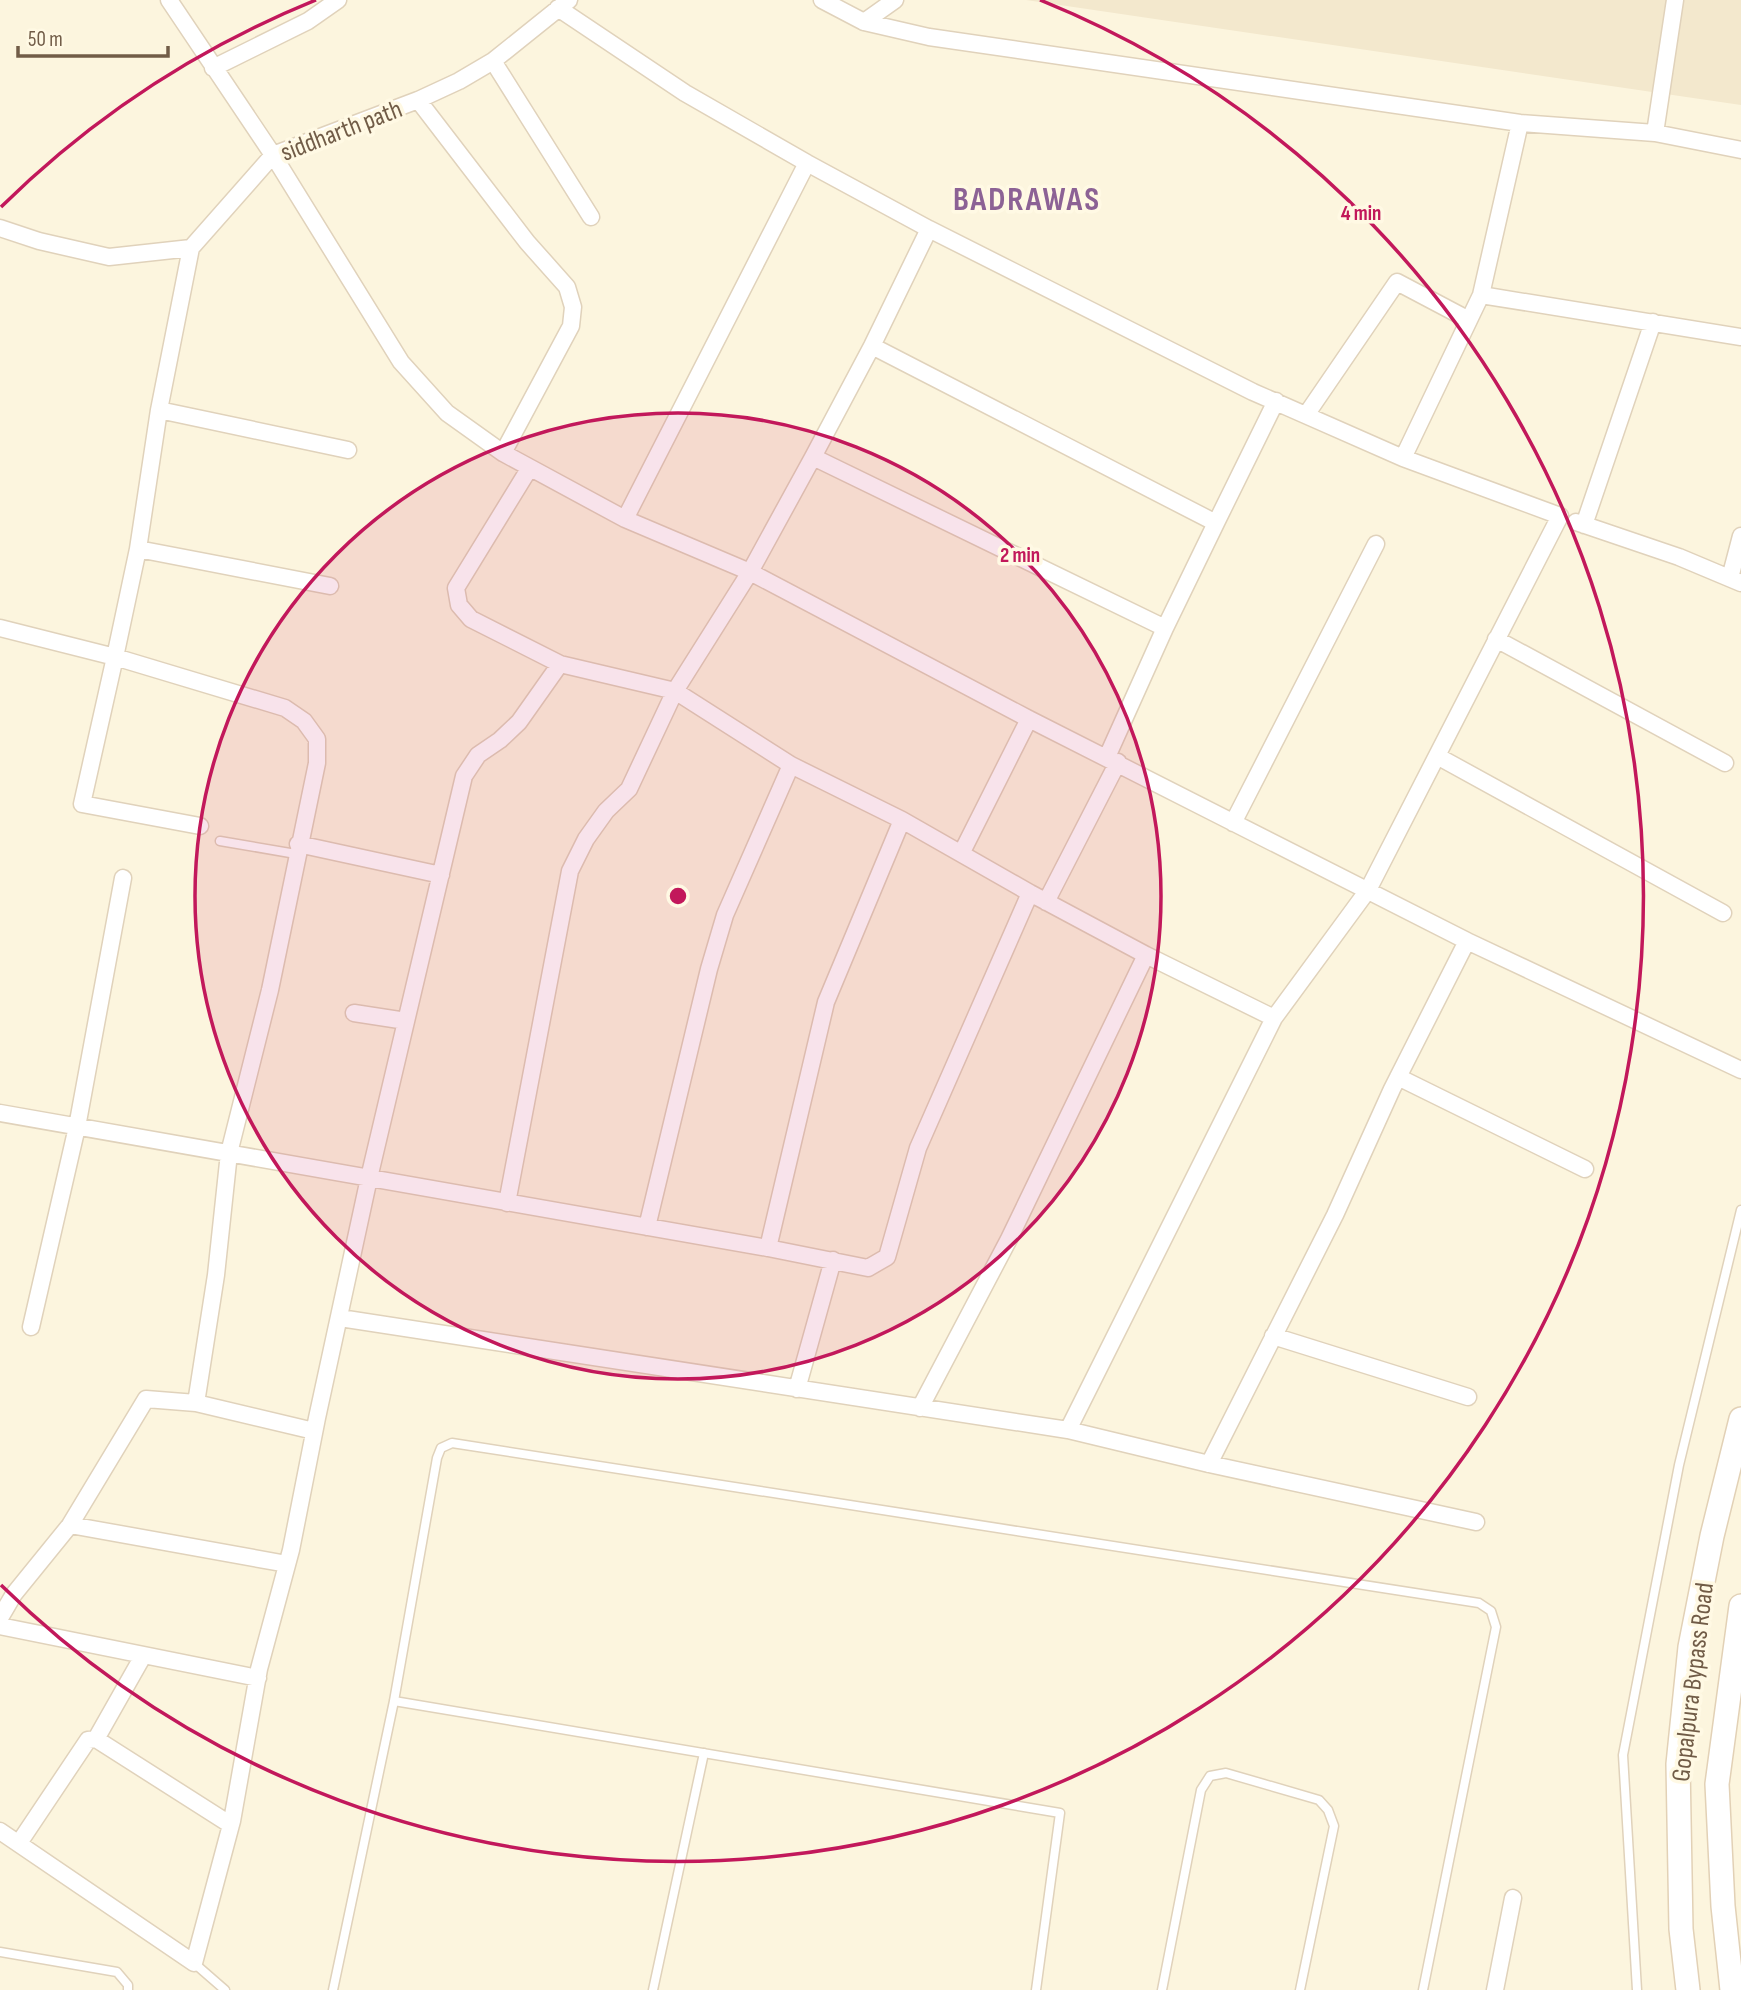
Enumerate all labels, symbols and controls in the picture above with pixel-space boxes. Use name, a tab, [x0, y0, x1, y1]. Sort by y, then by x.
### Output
scale bar	[18, 14, 168, 58]
text: 50 m	[28, 27, 63, 52]
street label: siddharth path	[276, 94, 407, 169]
district label: BADRAWAS	[953, 180, 1101, 220]
text: 4 min	[1341, 201, 1381, 226]
text: 2 min	[1000, 543, 1040, 568]
centre of rings	[666, 884, 690, 908]
street label: Gopalpura Bypass Road	[1666, 1581, 1721, 1783]

